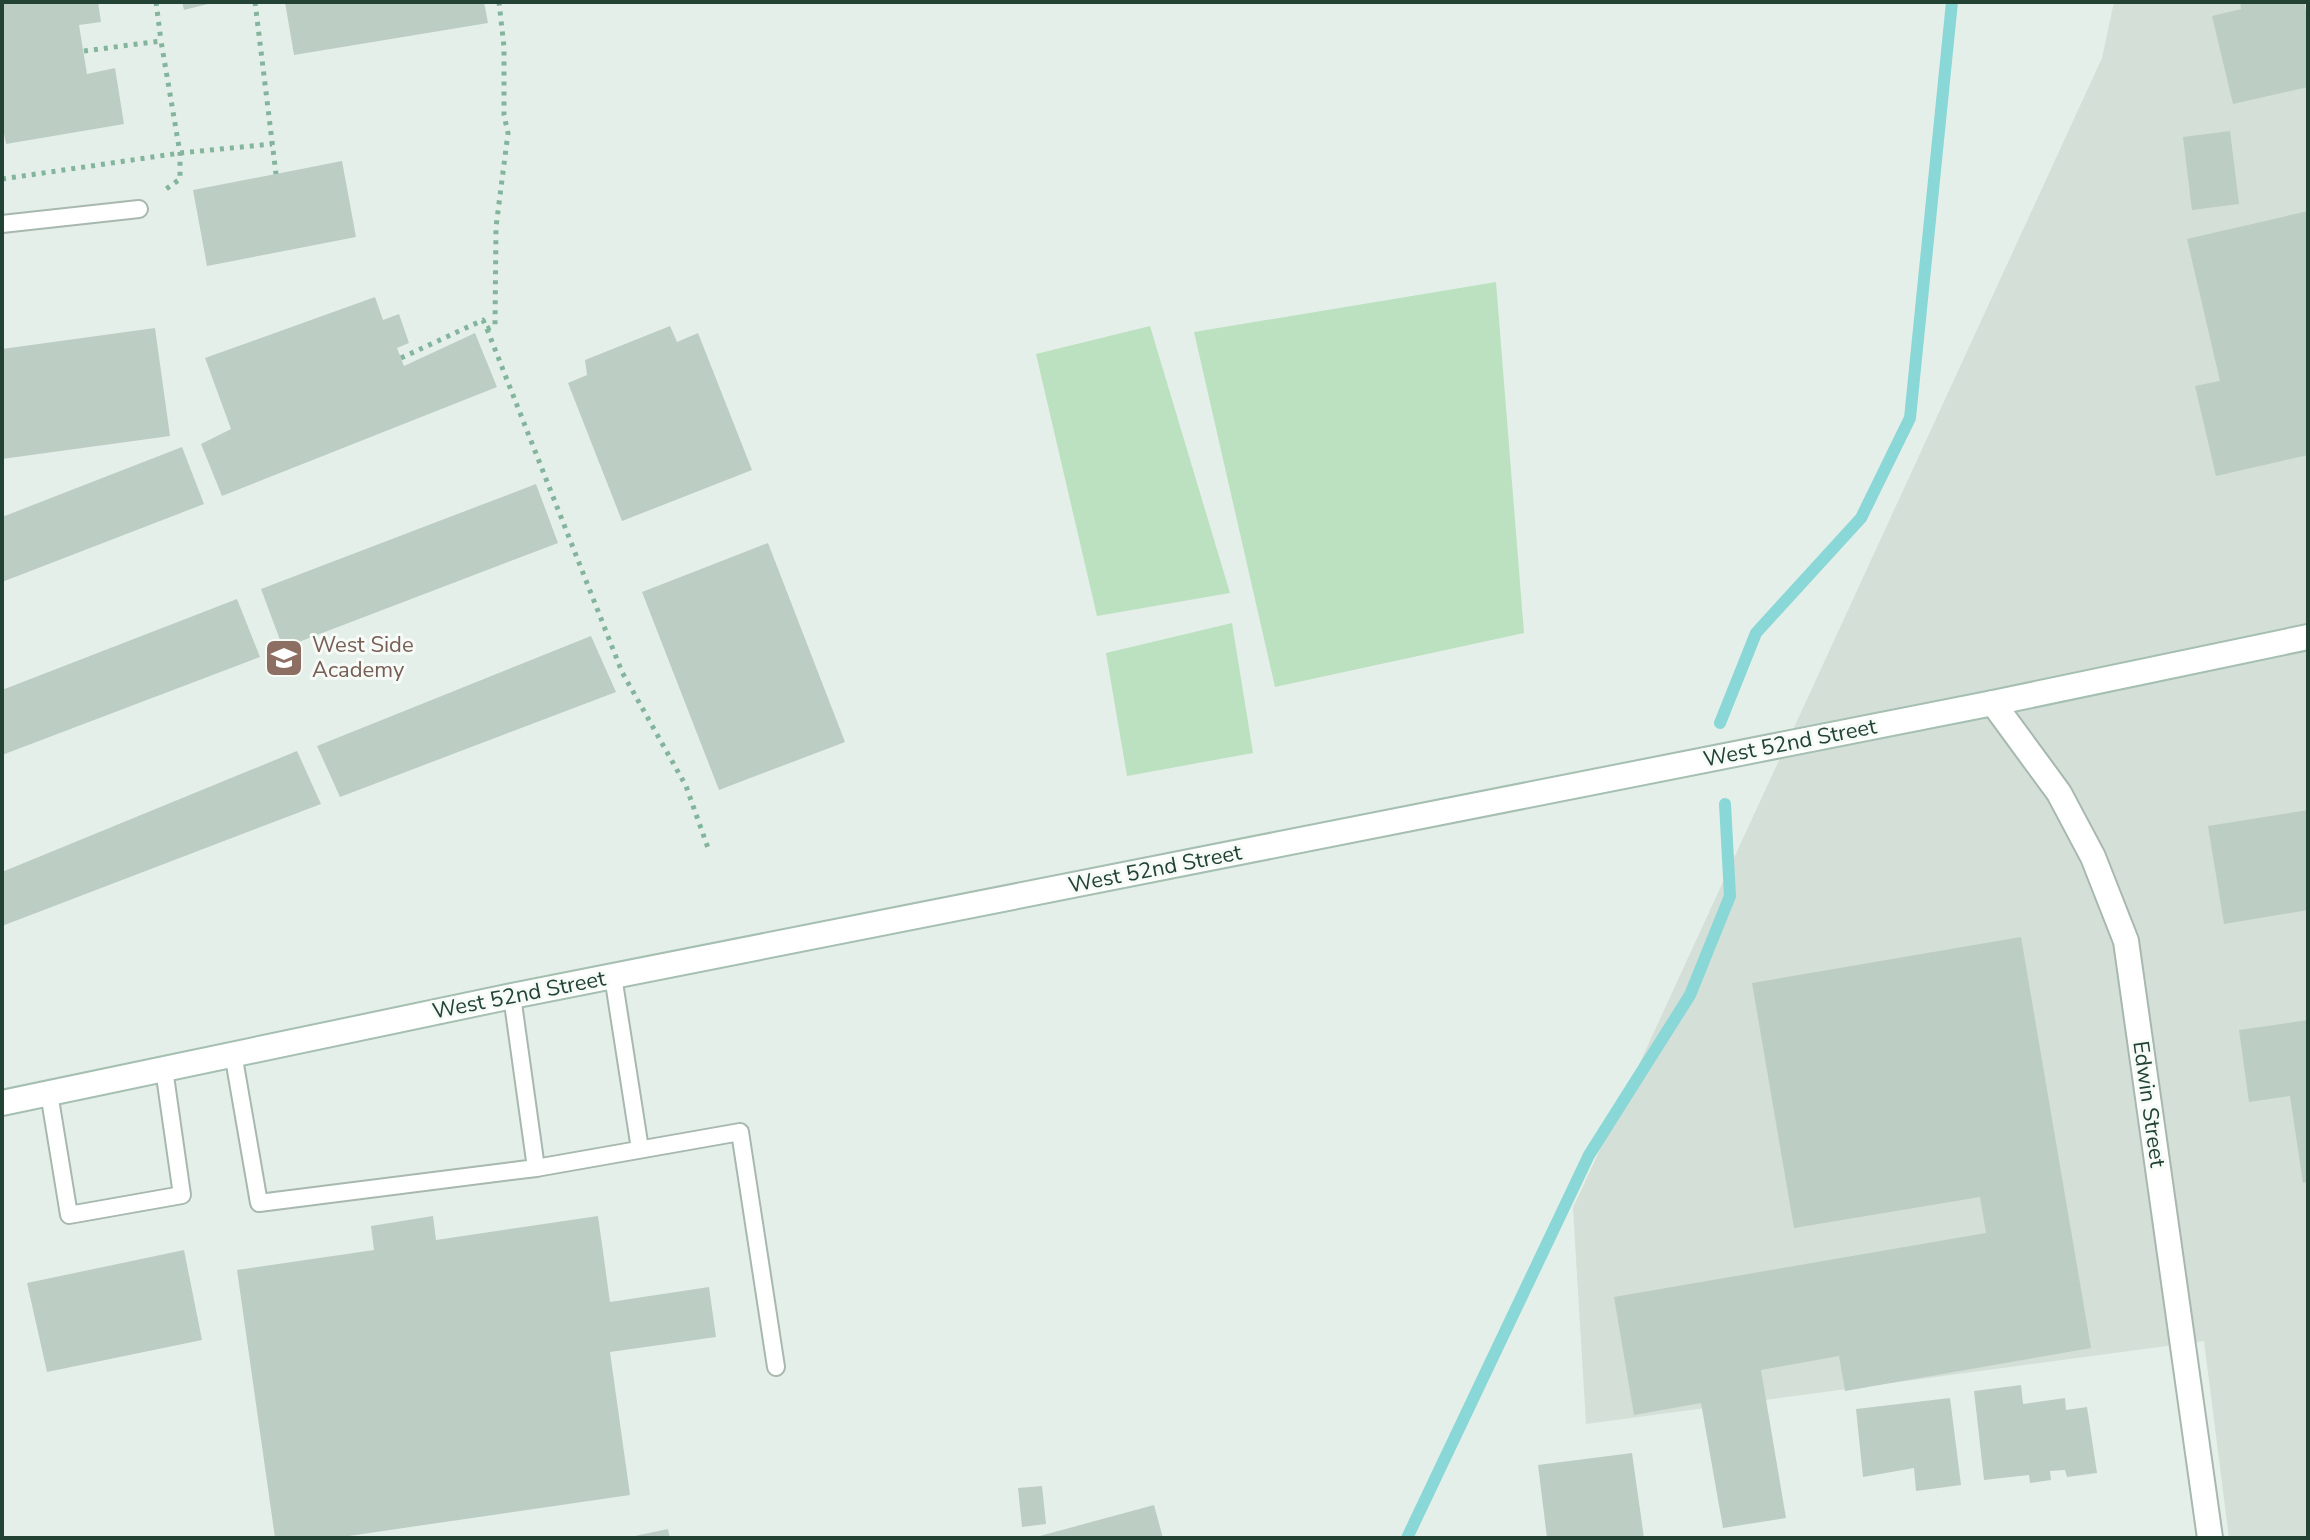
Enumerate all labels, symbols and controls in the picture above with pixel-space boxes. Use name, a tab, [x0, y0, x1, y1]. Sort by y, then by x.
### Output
place label: West Side Academy	[312, 630, 414, 685]
school or university icon: West Side Academy	[263, 637, 305, 679]
street label: West 52nd Street	[1701, 711, 1879, 775]
street label: West 52nd Street	[1066, 837, 1244, 901]
street label: West 52nd Street	[430, 963, 608, 1027]
street label: Edwin Street	[2125, 1039, 2173, 1169]

